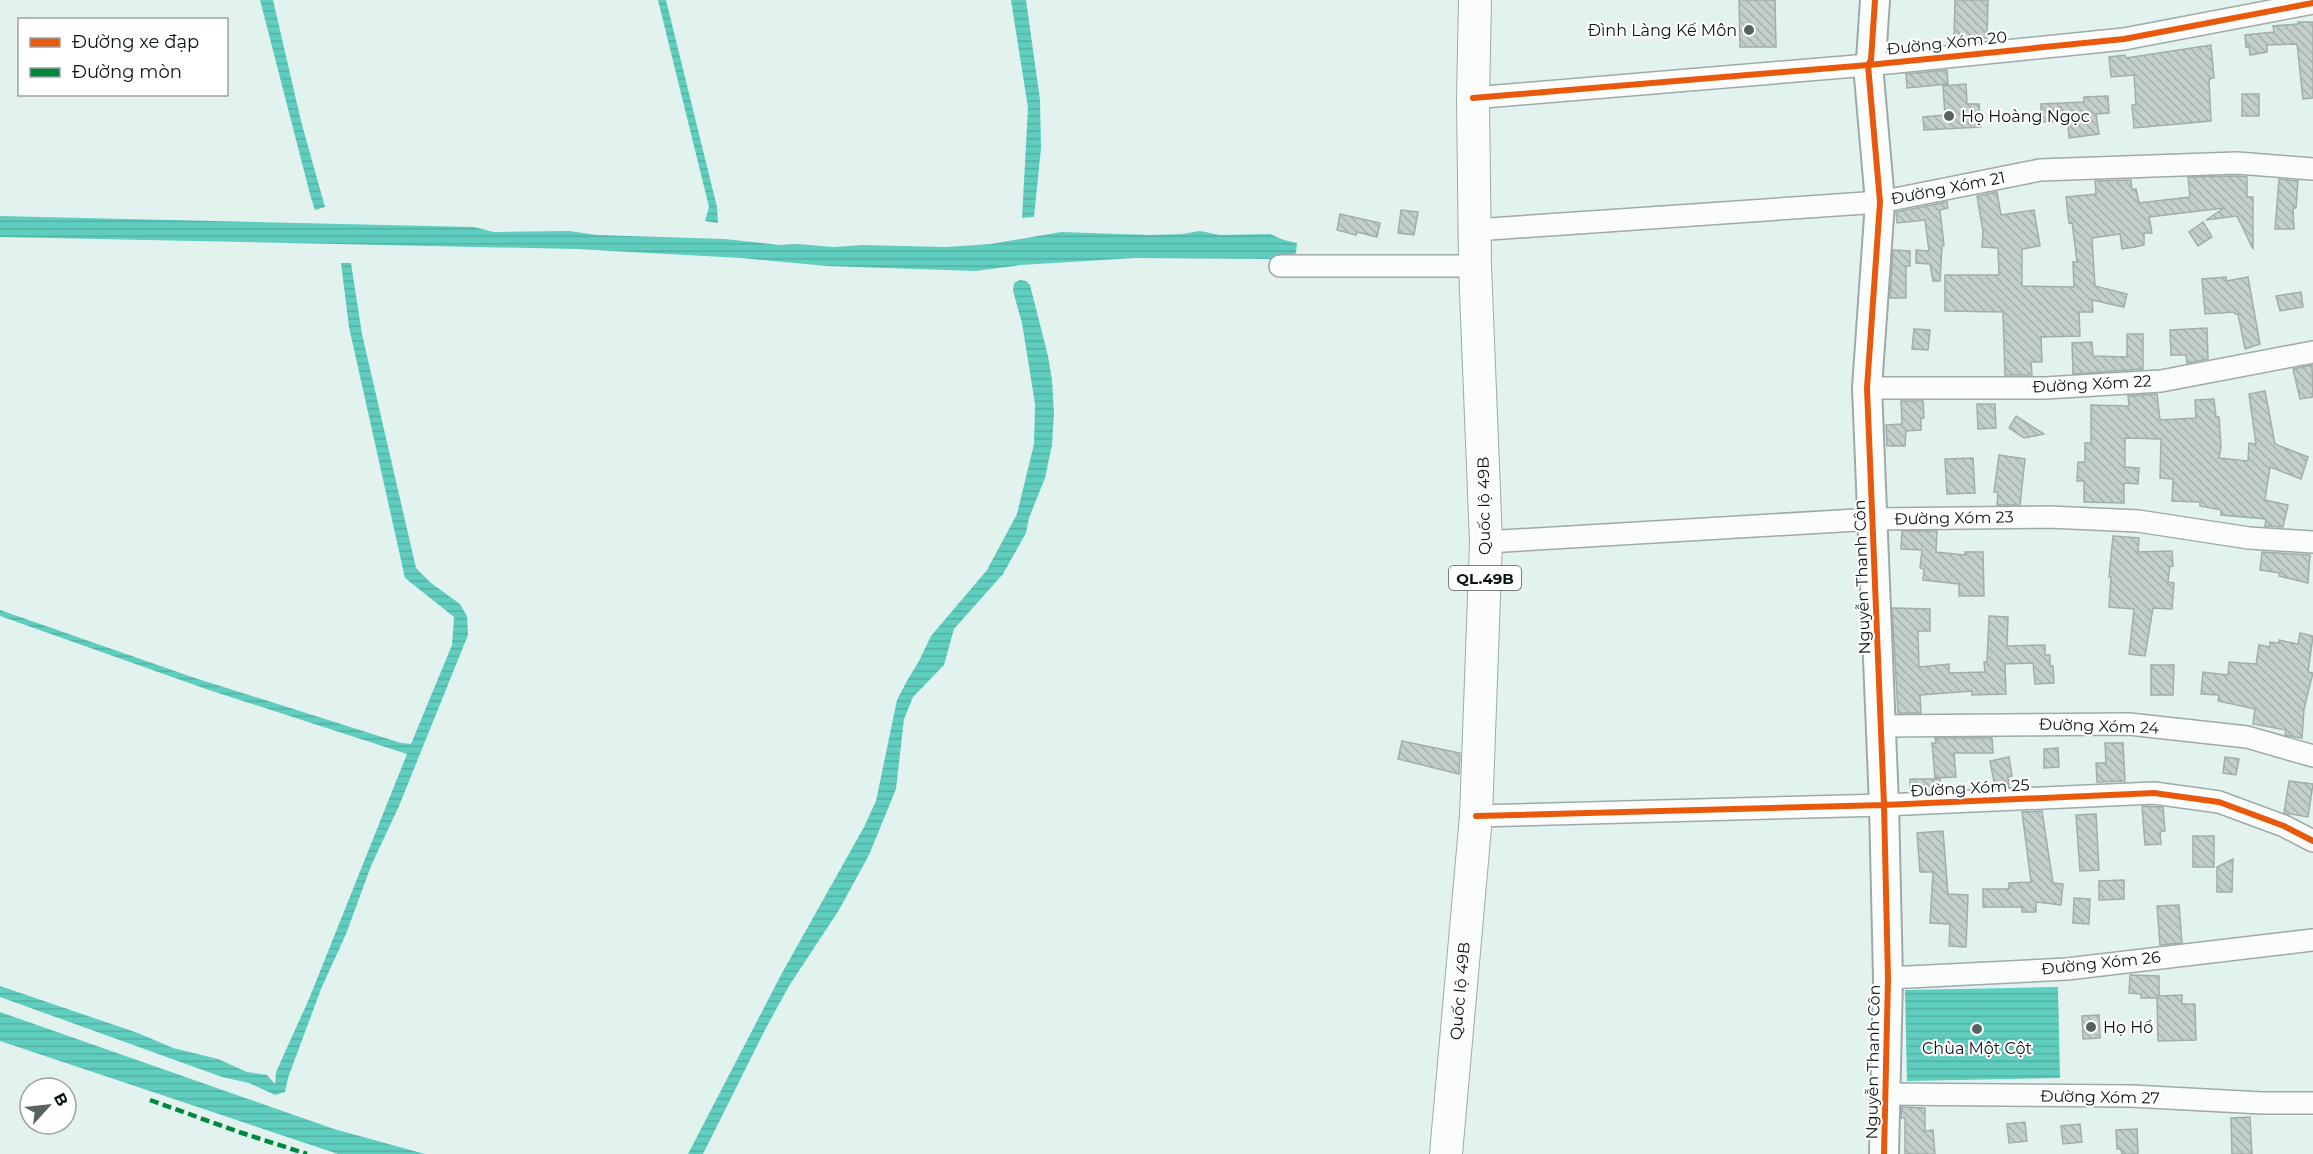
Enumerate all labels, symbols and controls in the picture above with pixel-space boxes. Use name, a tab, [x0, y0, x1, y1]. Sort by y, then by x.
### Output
legend	[18, 18, 228, 96]
place label: Đình Làng Kế Môn	[1588, 21, 1737, 40]
marker: Đình Làng Kế Môn	[1742, 23, 1756, 37]
street label: Đường Xóm 20	[1886, 27, 2008, 59]
text: Đường xe đạp	[72, 31, 199, 53]
text: Đường mòn	[72, 61, 182, 83]
place label: Họ Hoàng Ngọc	[1961, 107, 2090, 126]
marker: Họ Hoàng Ngọc	[1942, 109, 1956, 123]
street label: Đường Xóm 21	[1889, 168, 2007, 208]
street label: Đường Xóm 22	[2032, 371, 2152, 397]
street label: Quốc lộ 49B	[1474, 457, 1494, 555]
street label: Nguyễn Thanh Côn	[1850, 499, 1874, 655]
street label: Đường Xóm 23	[1894, 507, 2014, 529]
road number: QL.49B	[1449, 566, 1521, 590]
street label: Đường Xóm 24	[2039, 714, 2160, 738]
street label: Đường Xóm 25	[1910, 775, 2030, 801]
street label: Quốc lộ 49B	[1446, 941, 1474, 1041]
street label: Đường Xóm 26	[2040, 947, 2162, 979]
street label: Nguyễn Thanh Côn	[1862, 984, 1884, 1140]
place label: Họ Hồ	[2103, 1018, 2153, 1037]
marker: Họ Hồ	[2084, 1020, 2098, 1034]
marker: Chùa Một Cột	[1970, 1022, 1984, 1036]
place label: Chùa Một Cột	[1922, 1039, 2033, 1058]
north arrow	[18, 1076, 78, 1136]
street label: Đường Xóm 27	[2040, 1086, 2160, 1108]
text: B	[50, 1090, 72, 1109]

